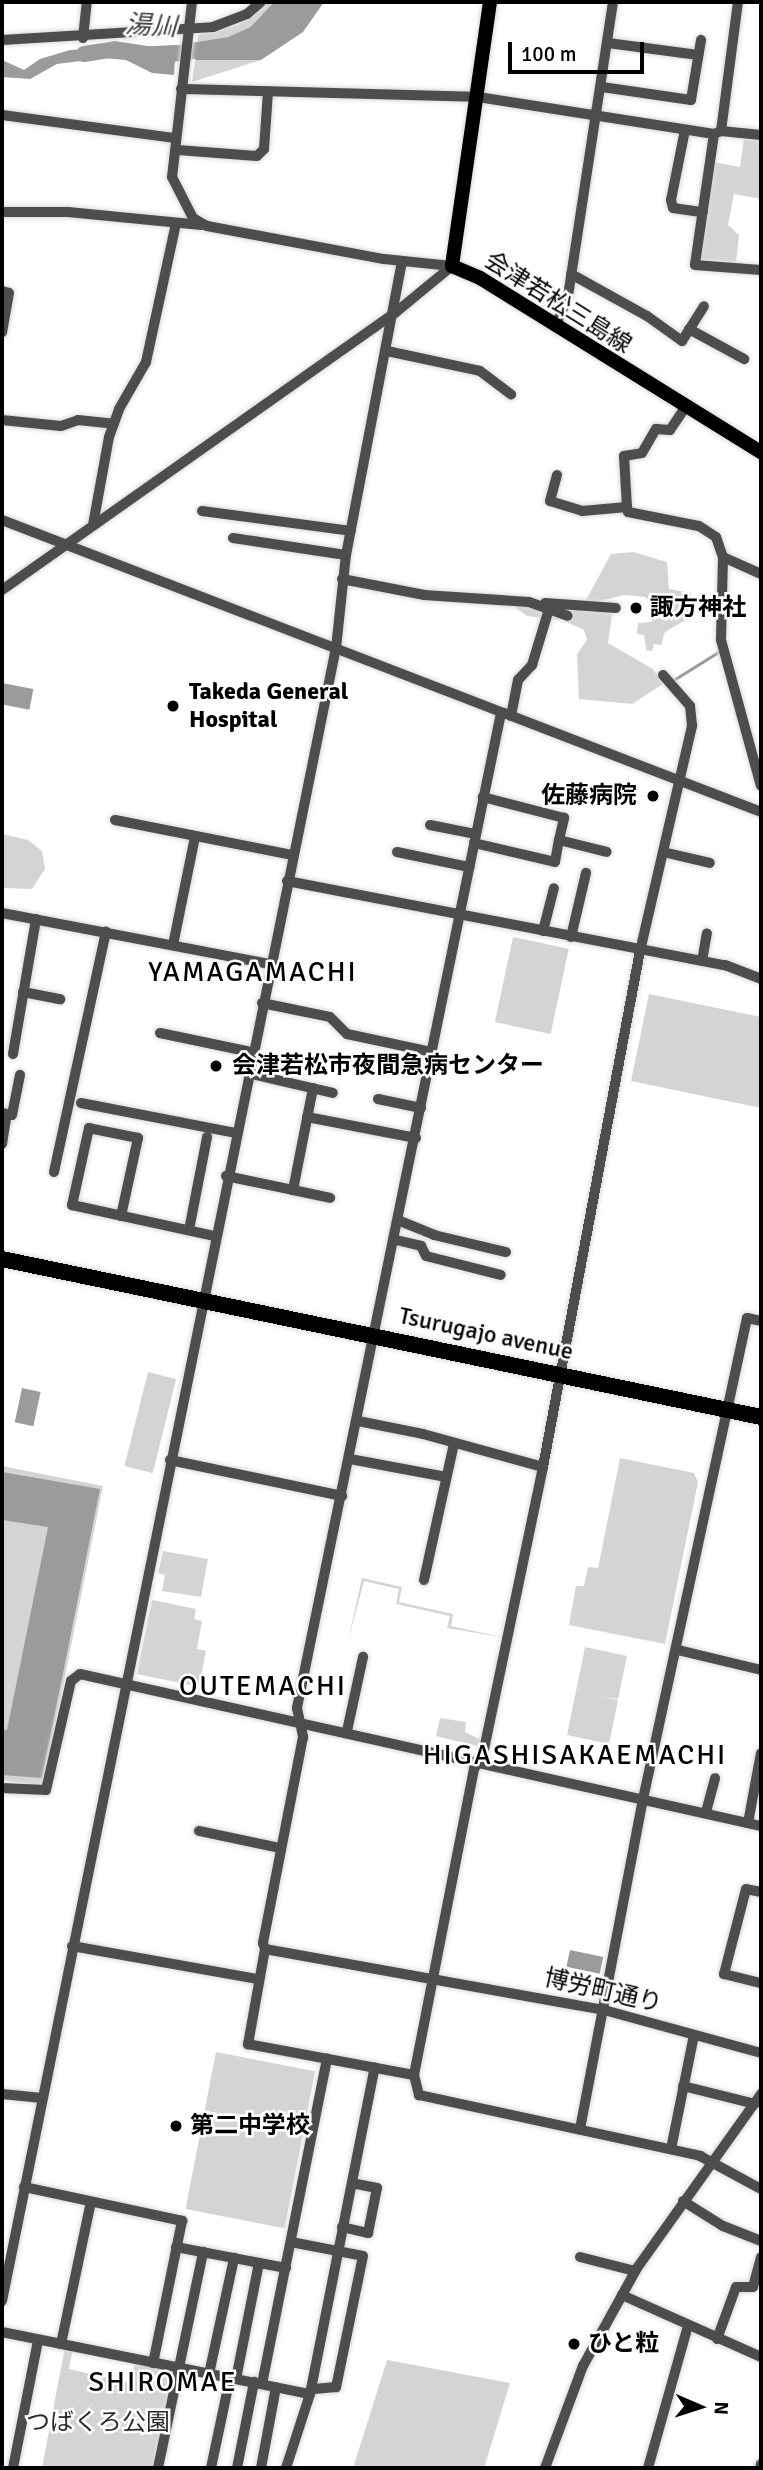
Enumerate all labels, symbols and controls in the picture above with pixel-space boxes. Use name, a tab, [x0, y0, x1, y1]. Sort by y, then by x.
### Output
water label: 湯川	[124, 10, 178, 44]
scale bar	[511, 28, 648, 72]
text: 100 m	[521, 41, 576, 67]
street label: 会津若松三島線	[479, 246, 637, 360]
place label: 諏方神社	[650, 594, 746, 622]
marker: 諏方神社	[628, 600, 644, 616]
place label: Takeda General Hospital	[189, 678, 348, 734]
marker: Takeda General Hospital	[163, 696, 183, 716]
place label: 佐藤病院	[541, 782, 637, 810]
marker: 佐藤病院	[643, 786, 663, 806]
district label: YAMAGAMACHI	[150, 955, 356, 989]
place label: 会津若松市夜間急病センター	[232, 1052, 544, 1080]
marker: 会津若松市夜間急病センター	[206, 1056, 226, 1076]
street label: Tsurugajo avenue	[396, 1301, 576, 1367]
district label: OUTEMACHI	[180, 1669, 346, 1703]
district label: HIGASHISAKAEMACHI	[425, 1738, 725, 1772]
street label: 博労町通り	[541, 1963, 665, 2019]
place label: 第二中学校	[190, 2112, 310, 2140]
marker: 第二中学校	[168, 2118, 184, 2134]
place label: ひと粒	[588, 2330, 660, 2358]
marker: ひと粒	[566, 2336, 582, 2352]
district label: SHIROMAE	[89, 2365, 237, 2399]
north arrow	[665, 2372, 735, 2442]
text: N	[709, 2401, 733, 2415]
park label: つばくろ公園	[26, 2409, 170, 2437]

